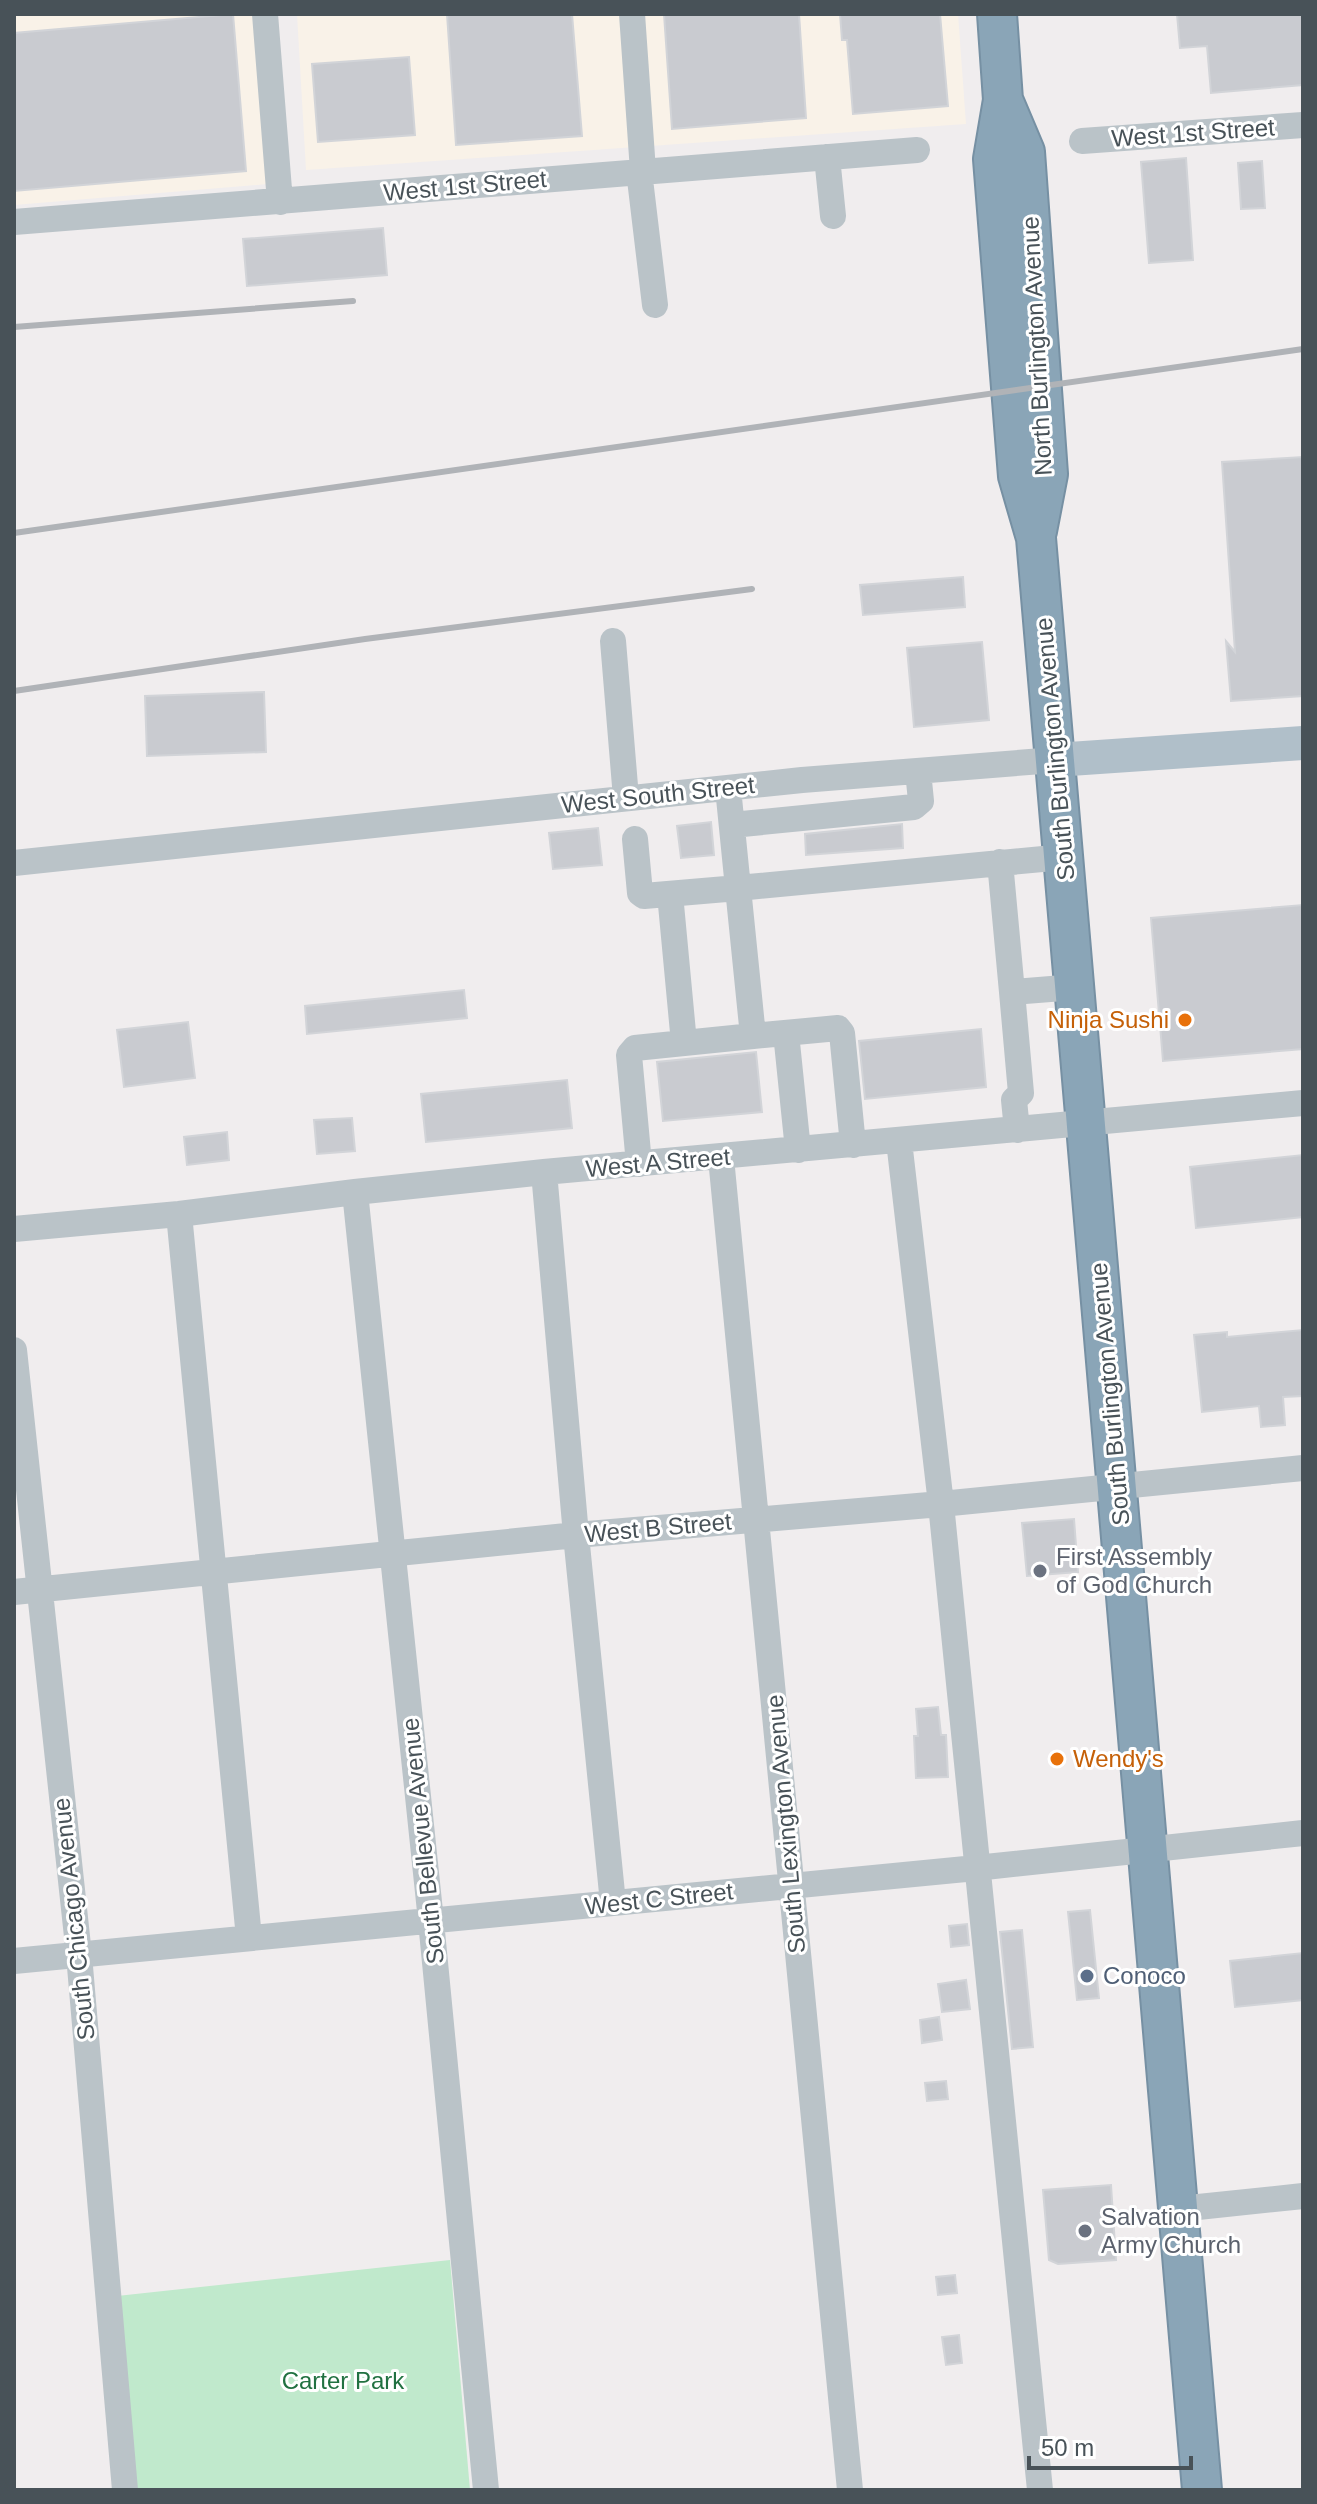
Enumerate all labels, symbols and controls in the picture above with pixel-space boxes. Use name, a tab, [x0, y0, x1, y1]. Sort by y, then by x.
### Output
street label: West 1st Street	[1110, 113, 1276, 152]
street label: West 1st Street	[382, 165, 548, 206]
street label: North Burlington Avenue	[1016, 216, 1057, 476]
street label: South Burlington Avenue	[1030, 616, 1079, 882]
street label: West South Street	[560, 771, 756, 818]
place label: Ninja Sushi	[1048, 1006, 1169, 1033]
marker: Ninja Sushi	[1176, 1011, 1194, 1029]
street label: West A Street	[585, 1143, 732, 1182]
street label: South Burlington Avenue	[1085, 1261, 1134, 1527]
street label: West B Street	[583, 1508, 733, 1547]
place label: First Assembly of God Church	[1056, 1543, 1212, 1598]
marker: First Assembly of God Church	[1031, 1562, 1049, 1580]
street label: South Lexington Avenue	[761, 1693, 810, 1955]
street label: South Bellevue Avenue	[396, 1716, 449, 1966]
place label: Wendy's	[1073, 1745, 1164, 1772]
marker: Wendy's	[1048, 1750, 1066, 1768]
street label: South Chicago Avenue	[47, 1796, 100, 2042]
street label: West C Street	[583, 1877, 735, 1920]
place label: Conoco	[1103, 1962, 1186, 1989]
marker: Conoco	[1078, 1967, 1096, 1985]
place label: Salvation Army Church	[1101, 2203, 1241, 2258]
marker: Salvation Army Church	[1076, 2222, 1094, 2240]
park label: Carter Park	[282, 2367, 405, 2394]
scale bar	[1029, 2420, 1191, 2470]
text: 50 m	[1041, 2434, 1094, 2461]

